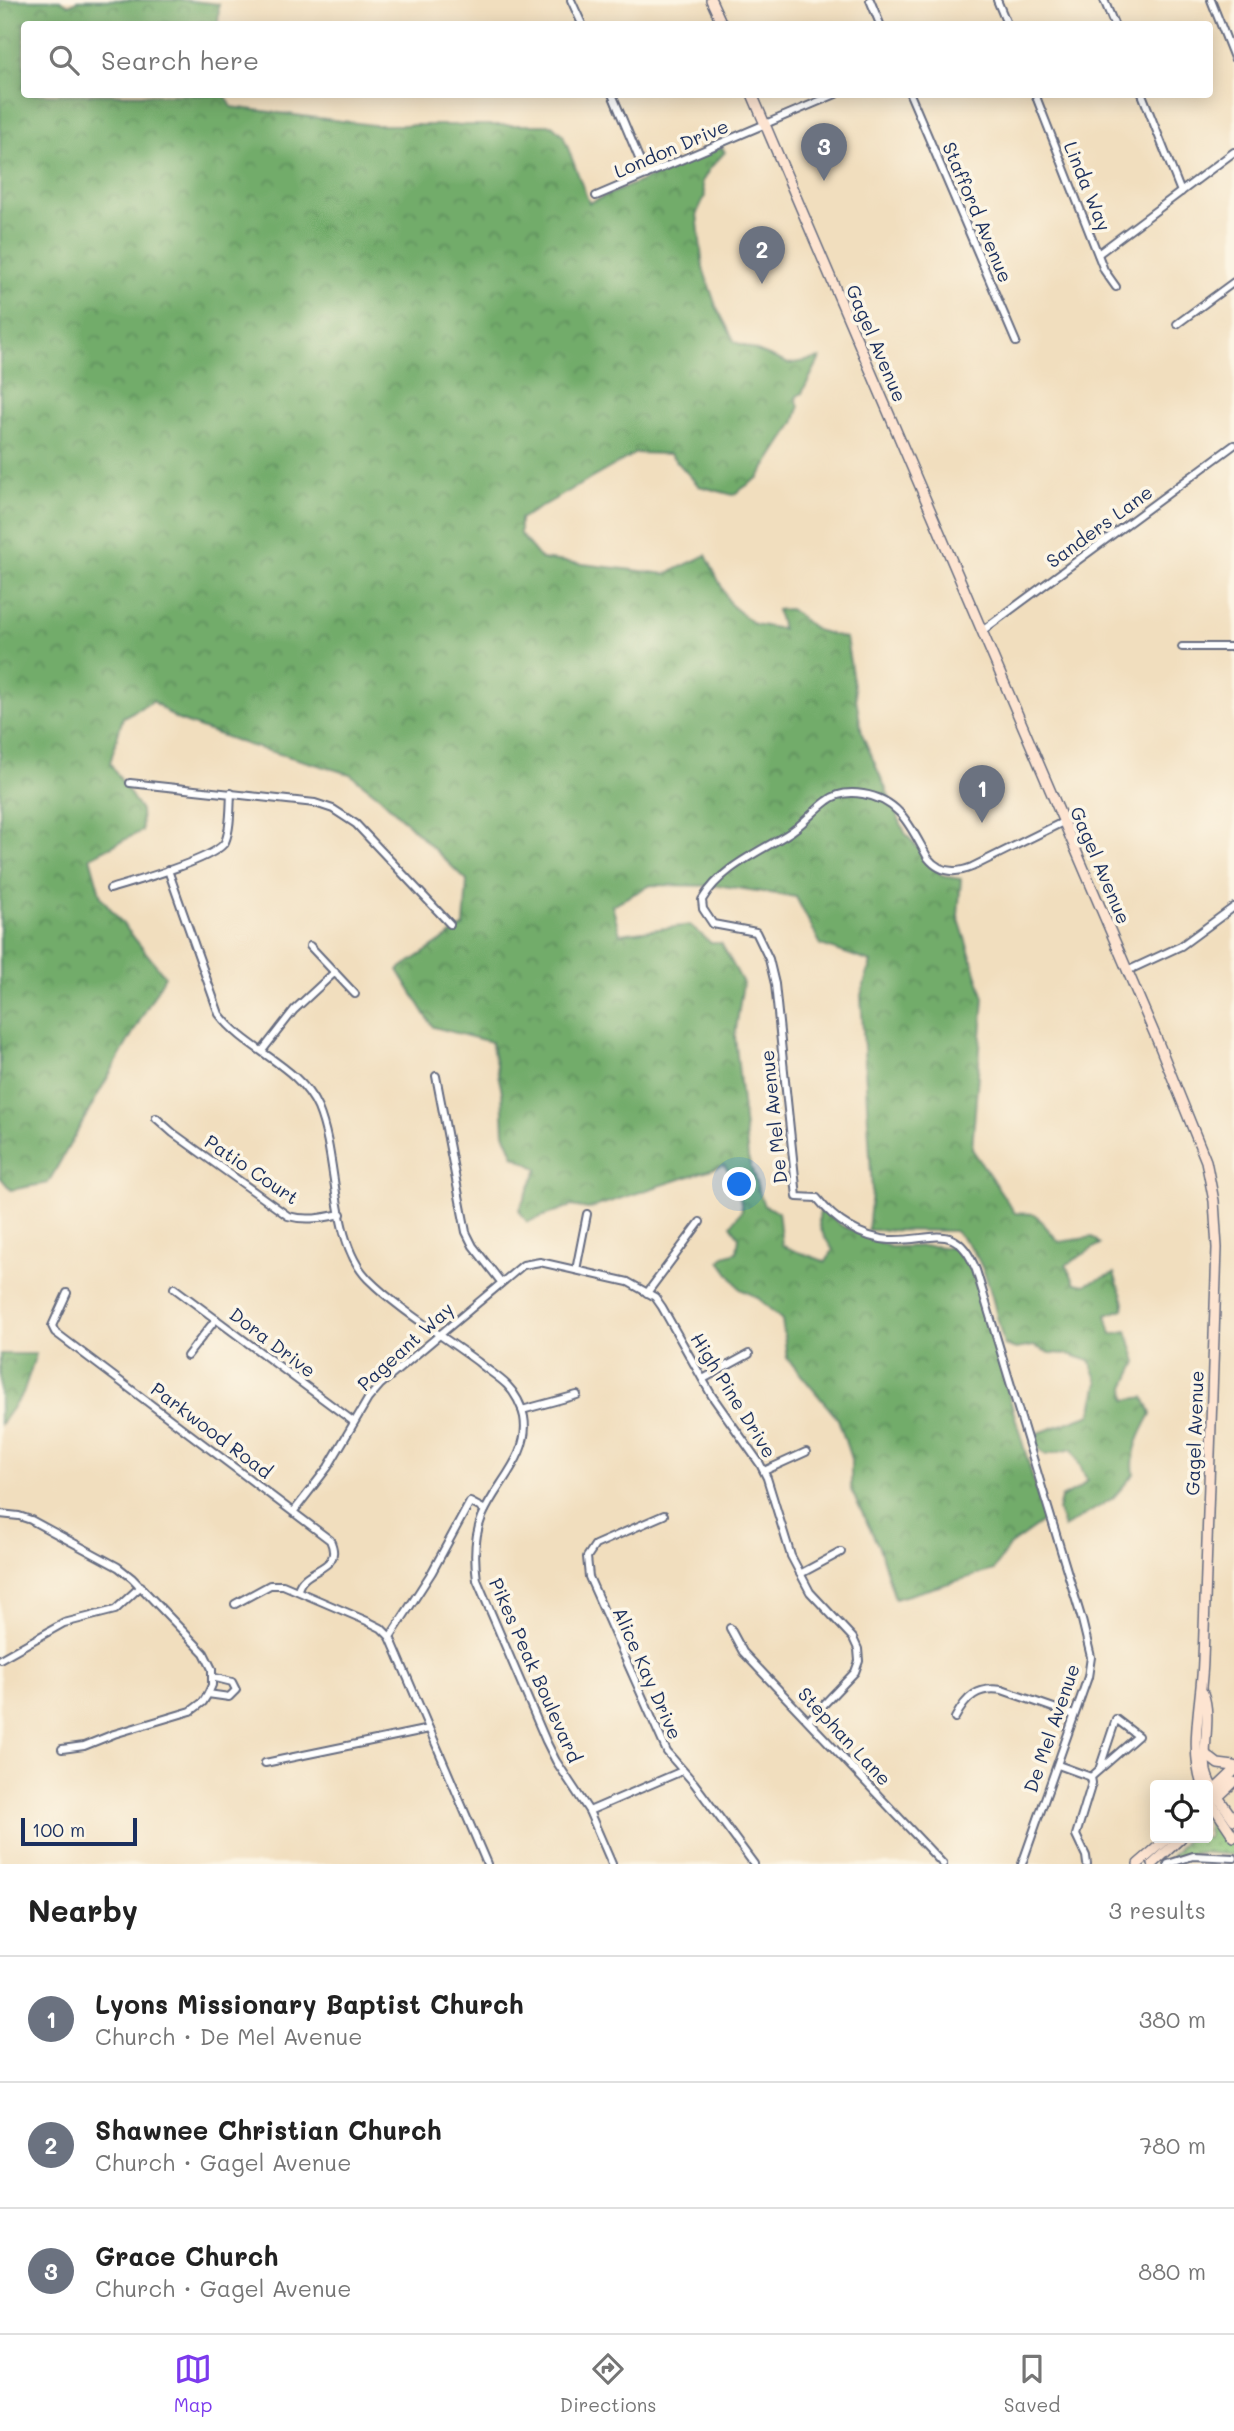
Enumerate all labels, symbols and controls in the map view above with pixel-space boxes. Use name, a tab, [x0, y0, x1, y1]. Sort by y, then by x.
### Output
search box	[21, 21, 1213, 98]
icon: search	[45, 41, 83, 79]
text: Search here	[101, 43, 259, 77]
street label: London Drive	[610, 113, 732, 183]
pin: 3	[801, 123, 847, 181]
street label: Linda Way	[1059, 137, 1117, 235]
street label: Stafford Avenue	[937, 138, 1019, 286]
pin: 2	[739, 226, 785, 284]
street label: Gagel Avenue	[841, 280, 913, 406]
street label: Sanders Lane	[1041, 479, 1157, 573]
pin: 1	[959, 765, 1005, 823]
street label: Gagel Avenue	[1065, 802, 1137, 928]
street label: De Mel Avenue	[754, 1049, 792, 1185]
street label: Patio Court	[200, 1128, 304, 1210]
your location	[722, 1167, 756, 1201]
street label: Pageant Way	[352, 1296, 458, 1396]
street label: Dora Drive	[225, 1301, 321, 1383]
street label: High Pine Drive	[685, 1328, 783, 1462]
street label: Gagel Avenue	[1179, 1370, 1209, 1496]
street label: Parkwood Road	[146, 1376, 278, 1484]
street label: Pikes Peak Boulevard	[484, 1574, 588, 1766]
street label: Alice Kay Drive	[608, 1603, 688, 1743]
street label: De Mel Avenue	[1017, 1660, 1085, 1796]
street label: Stephan Lane	[793, 1681, 897, 1791]
map controls	[1150, 1780, 1213, 1843]
button: locate	[1150, 1780, 1213, 1843]
scale bar	[21, 1815, 136, 1847]
text: 100 m	[32, 1817, 85, 1842]
text: Nearby	[28, 1890, 138, 1930]
text: 3 results	[1109, 1895, 1206, 1925]
text: Lyons Missionary Baptist Church	[95, 1987, 524, 2021]
text: 1	[46, 2004, 56, 2034]
text: 380 m	[1139, 2004, 1206, 2034]
text: Church · De Mel Avenue	[95, 2021, 362, 2051]
text: Shawnee Christian Church	[95, 2113, 442, 2147]
text: 2	[45, 2130, 57, 2160]
text: 780 m	[1139, 2130, 1206, 2160]
text: Church · Gagel Avenue	[95, 2147, 351, 2177]
text: Grace Church	[95, 2239, 278, 2273]
text: 3	[44, 2256, 58, 2286]
text: 880 m	[1138, 2256, 1206, 2286]
text: Church · Gagel Avenue	[95, 2273, 351, 2303]
tab: Map	[174, 2350, 212, 2417]
tab: Directions	[560, 2350, 656, 2417]
tab: Saved	[1004, 2350, 1060, 2417]

